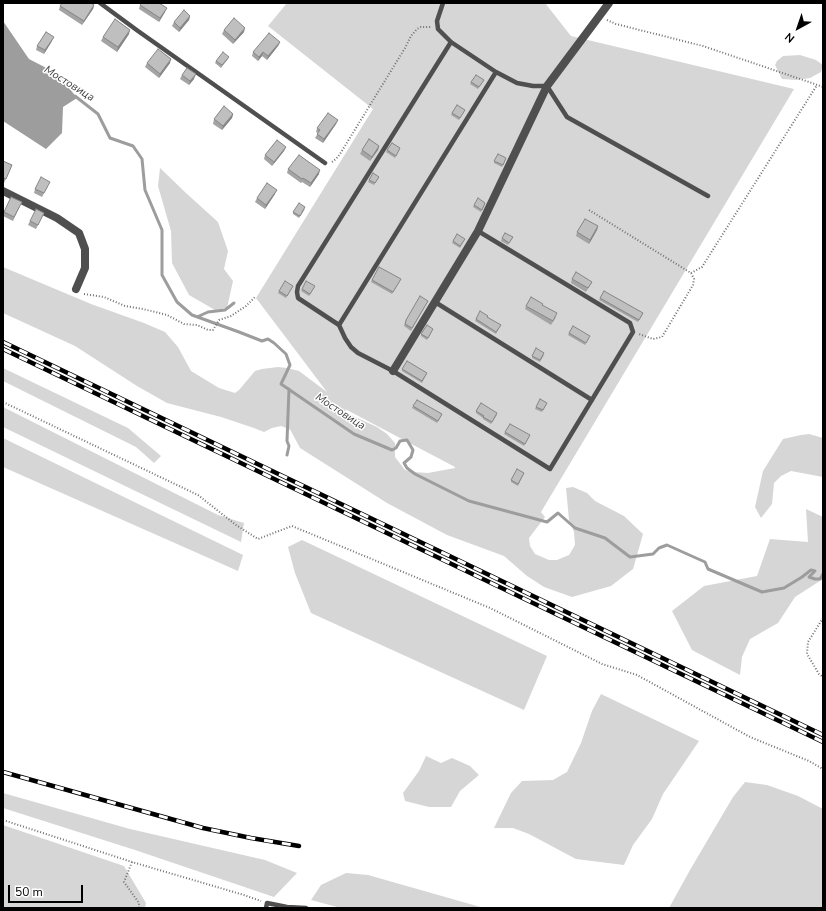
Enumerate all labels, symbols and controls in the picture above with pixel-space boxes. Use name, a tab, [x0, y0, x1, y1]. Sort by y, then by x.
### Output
north arrow	[778, 8, 818, 48]
text: N	[782, 29, 798, 46]
water label: Мостовица	[41, 63, 97, 105]
water label: Мостовица	[313, 391, 367, 433]
scale bar	[10, 877, 85, 903]
text: 50 m	[15, 884, 43, 900]

